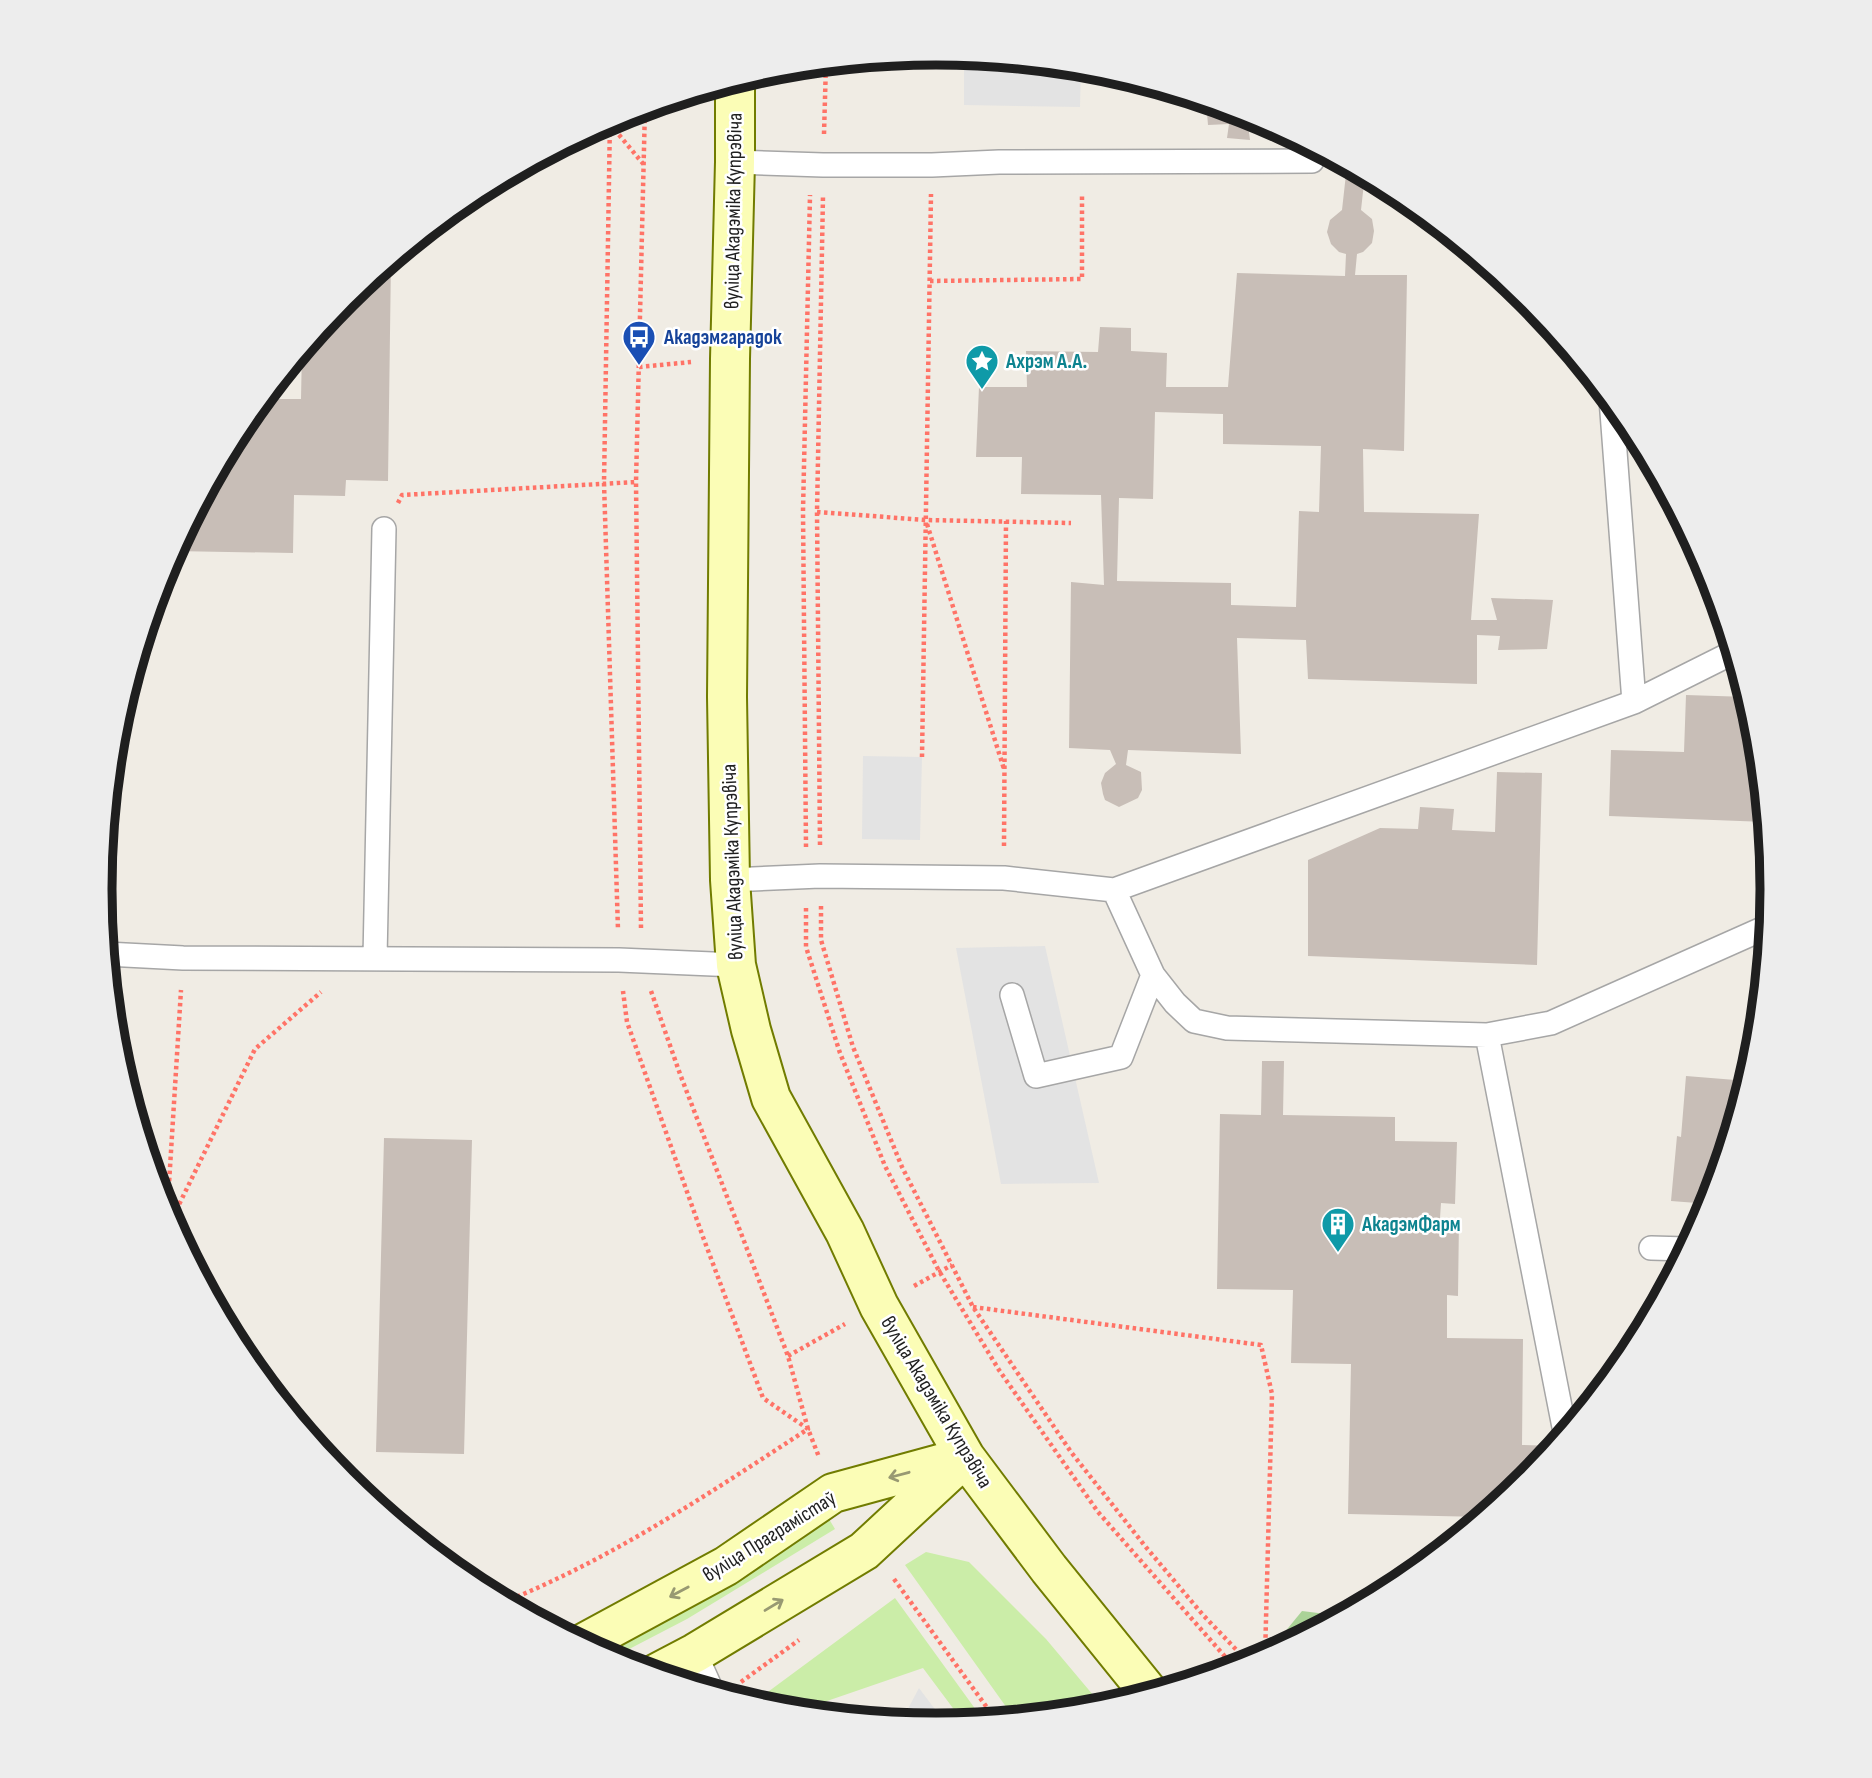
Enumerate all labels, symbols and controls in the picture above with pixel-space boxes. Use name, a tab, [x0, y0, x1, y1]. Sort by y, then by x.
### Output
street label: вуліца Акадэміка Купрэвіча	[719, 113, 748, 309]
bus stop icon: Акадэмгарадок	[620, 318, 658, 367]
place label: Акадэмгарадок	[663, 325, 782, 350]
place icon: Ахрэм А.А.	[963, 342, 1001, 391]
place label: Ахрэм А.А.	[1005, 349, 1087, 374]
street label: вуліца Акадэміка Купрэвіча	[717, 763, 748, 960]
building icon: АкадэмФарм	[1319, 1205, 1357, 1254]
place label: АкадэмФарм	[1361, 1212, 1461, 1237]
street label: вуліца Акадэміка Купрэвіча	[875, 1312, 998, 1493]
one-way arrow	[888, 1469, 911, 1482]
street label: вуліца Праграмістаў	[698, 1485, 840, 1587]
one-way arrow	[669, 1585, 690, 1599]
one-way arrow	[764, 1598, 784, 1612]

